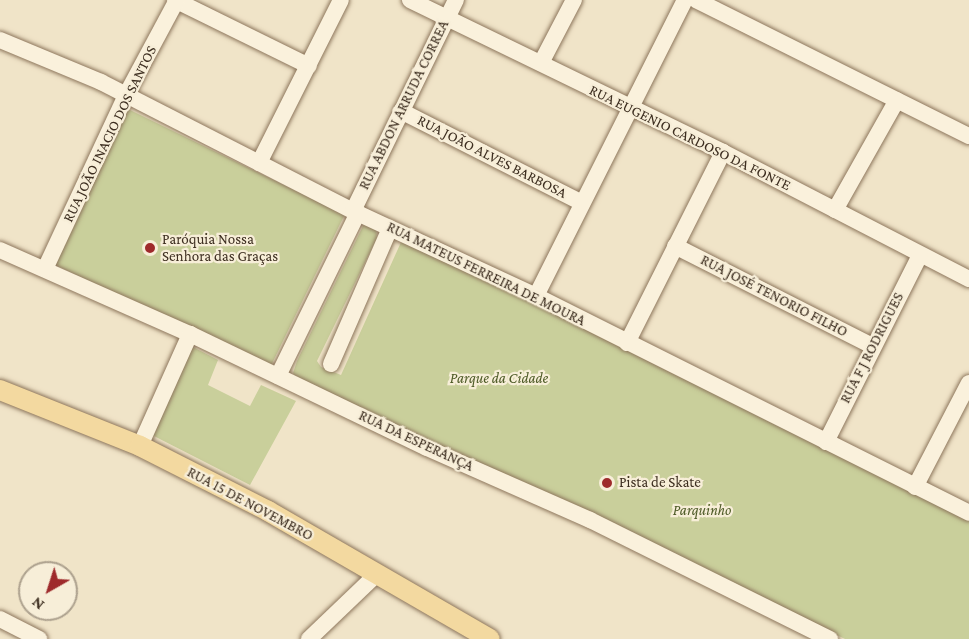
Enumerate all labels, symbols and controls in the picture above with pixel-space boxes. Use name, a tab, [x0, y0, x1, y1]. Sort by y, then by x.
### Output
street label: RUA ABDON ARRUDA CORREA	[355, 17, 453, 193]
street label: RUA JOÃO INACIO DOS SANTOS	[59, 43, 161, 225]
street label: RUA EUGENIO CARDOSO DA FONTE	[586, 81, 794, 195]
street label: RUA JOÃO ALVES BARBOSA	[414, 111, 570, 203]
street label: RUA MATEUS FERREIRA DE MOURA	[384, 218, 588, 330]
place label: Paróquia Nossa Senhora das Graças	[162, 230, 278, 265]
marker: Paróquia Nossa Senhora das Graças	[143, 241, 157, 255]
street label: RUA JOSÉ TENORIO FILHO	[697, 251, 851, 341]
street label: RUA F J RODRIGUES	[836, 290, 908, 406]
park label: Parque da Cidade	[450, 370, 548, 388]
street label: RUA DA ESPERANÇA	[356, 407, 476, 475]
street label: RUA 15 DE NOVEMBRO	[184, 463, 316, 545]
place label: Pista de Skate	[619, 474, 701, 492]
marker: Pista de Skate	[600, 476, 614, 490]
park label: Parquinho	[673, 502, 731, 520]
north arrow	[18, 561, 78, 621]
text: N	[28, 594, 47, 614]

